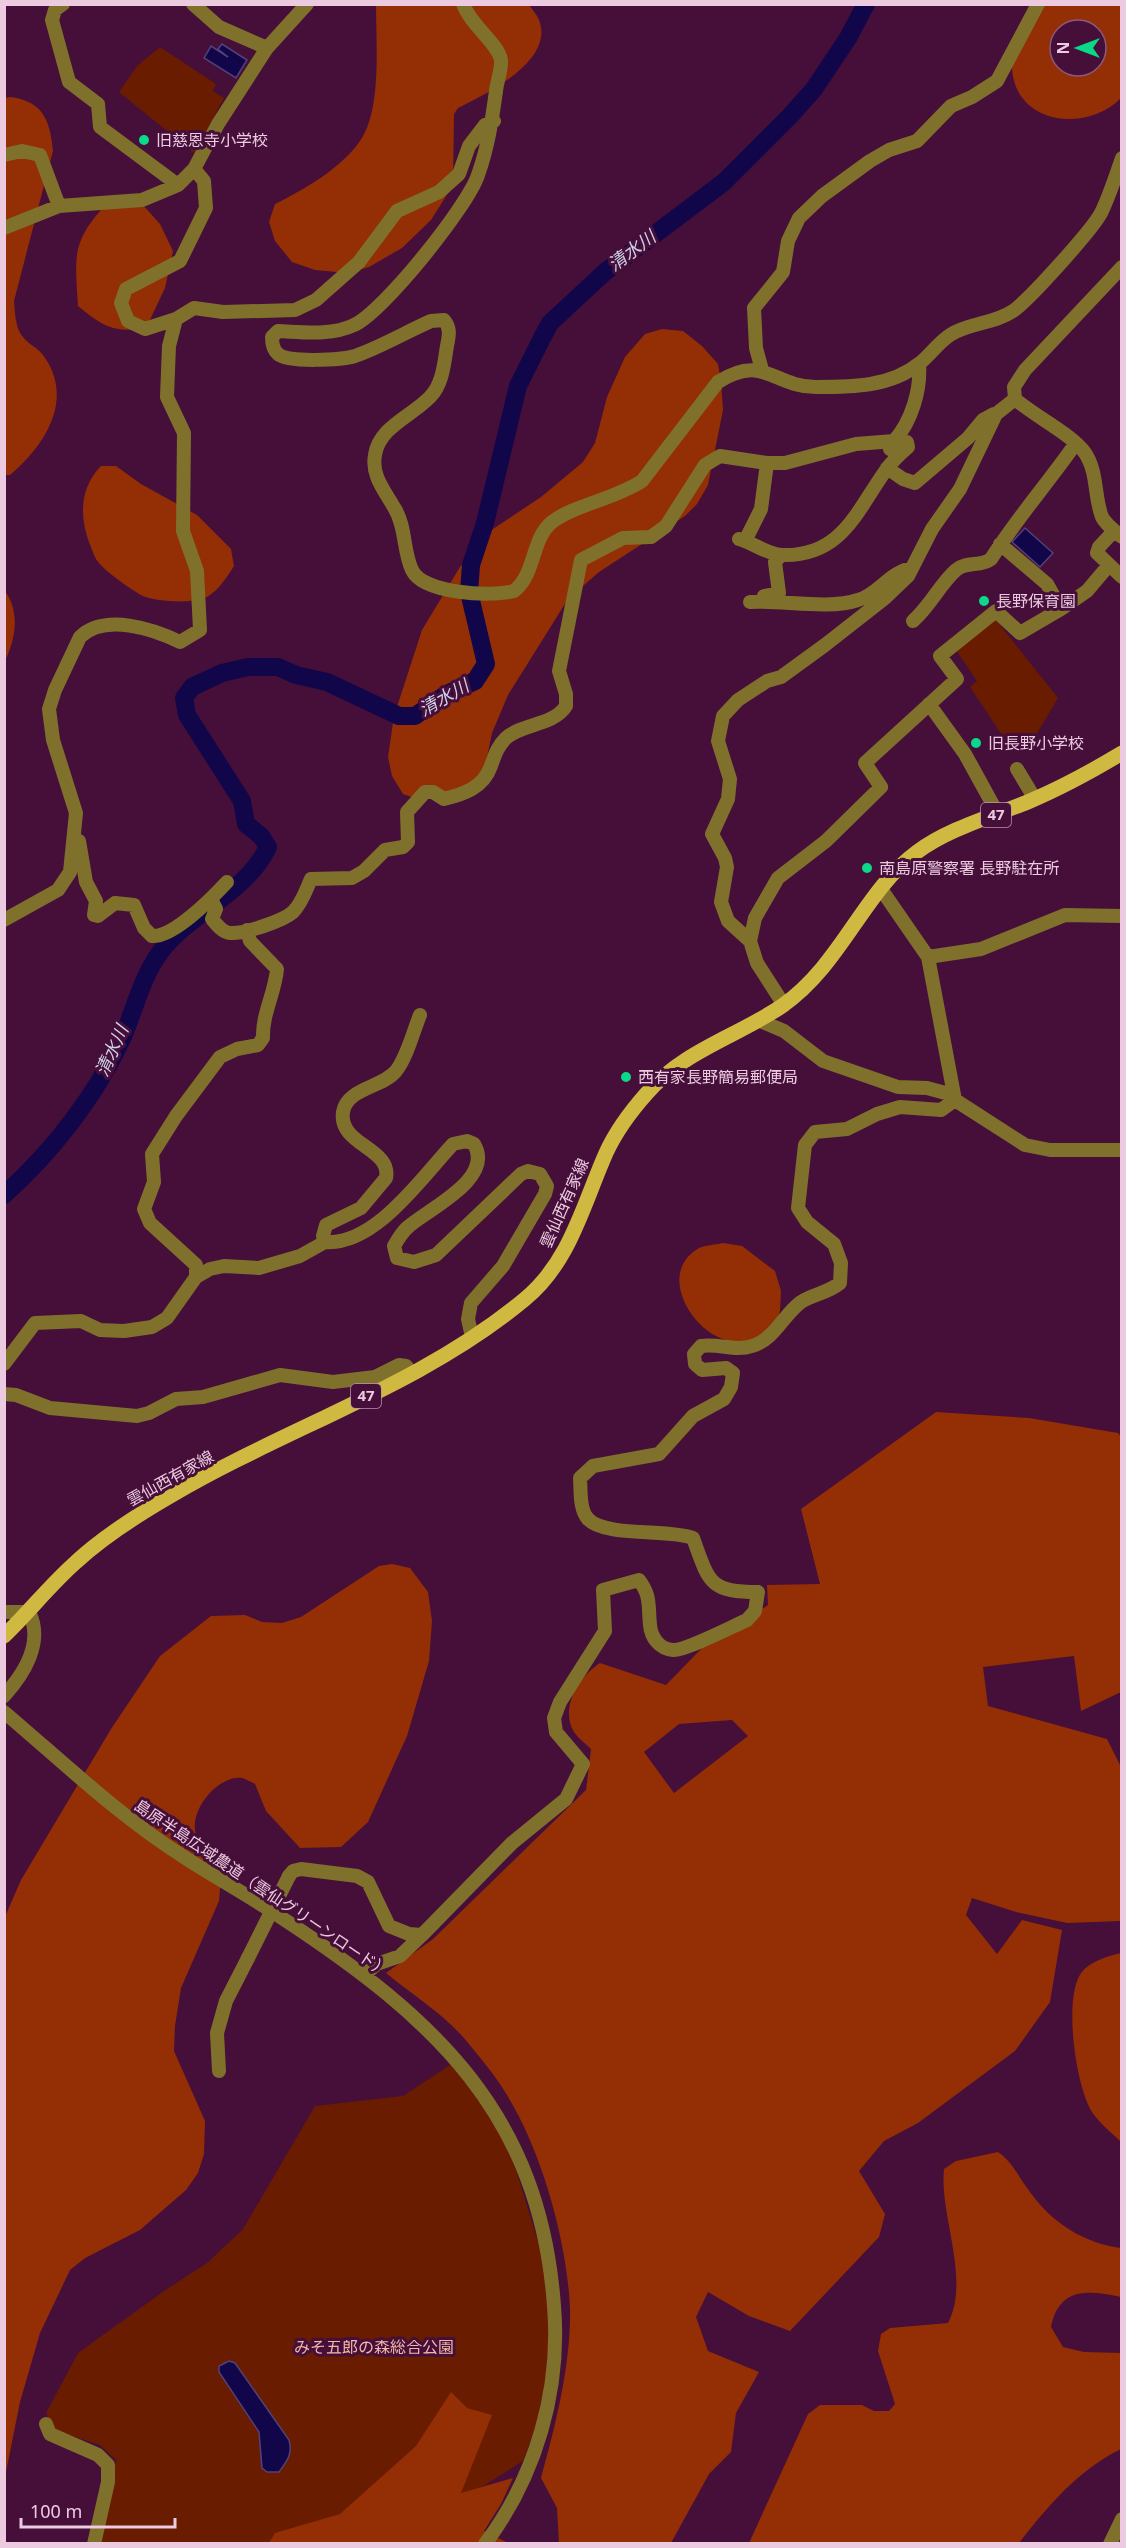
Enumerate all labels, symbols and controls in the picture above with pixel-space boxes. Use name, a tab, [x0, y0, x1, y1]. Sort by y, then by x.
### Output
north arrow	[1048, 18, 1108, 78]
text: N	[1052, 41, 1074, 55]
place label: 旧慈恩寺小学校	[156, 129, 268, 151]
marker: 旧慈恩寺小学校	[137, 133, 151, 147]
water label: 清水川	[603, 223, 662, 276]
place label: 長野保育園	[996, 590, 1076, 612]
marker: 長野保育園	[977, 594, 991, 608]
water label: 清水川	[414, 672, 475, 721]
place label: 旧長野小学校	[988, 732, 1084, 754]
marker: 旧長野小学校	[969, 736, 983, 750]
road number: 47	[981, 803, 1011, 827]
place label: 南島原警察署 長野駐在所	[879, 857, 1059, 879]
marker: 南島原警察署 長野駐在所	[860, 861, 874, 875]
water label: 清水川	[89, 1019, 134, 1080]
place label: 西有家長野簡易郵便局	[638, 1066, 798, 1088]
marker: 西有家長野簡易郵便局	[619, 1070, 633, 1084]
street label: 雲仙西有家線	[534, 1155, 594, 1251]
road number: 47	[351, 1384, 381, 1408]
street label: 雲仙西有家線	[123, 1445, 217, 1511]
street label: 島原半島広域農道（雲仙グリーンロード）	[130, 1794, 394, 1982]
park label: みそ五郎の森総合公園	[294, 2336, 454, 2358]
scale bar	[21, 2491, 176, 2529]
text: 100 m	[30, 2499, 82, 2523]

